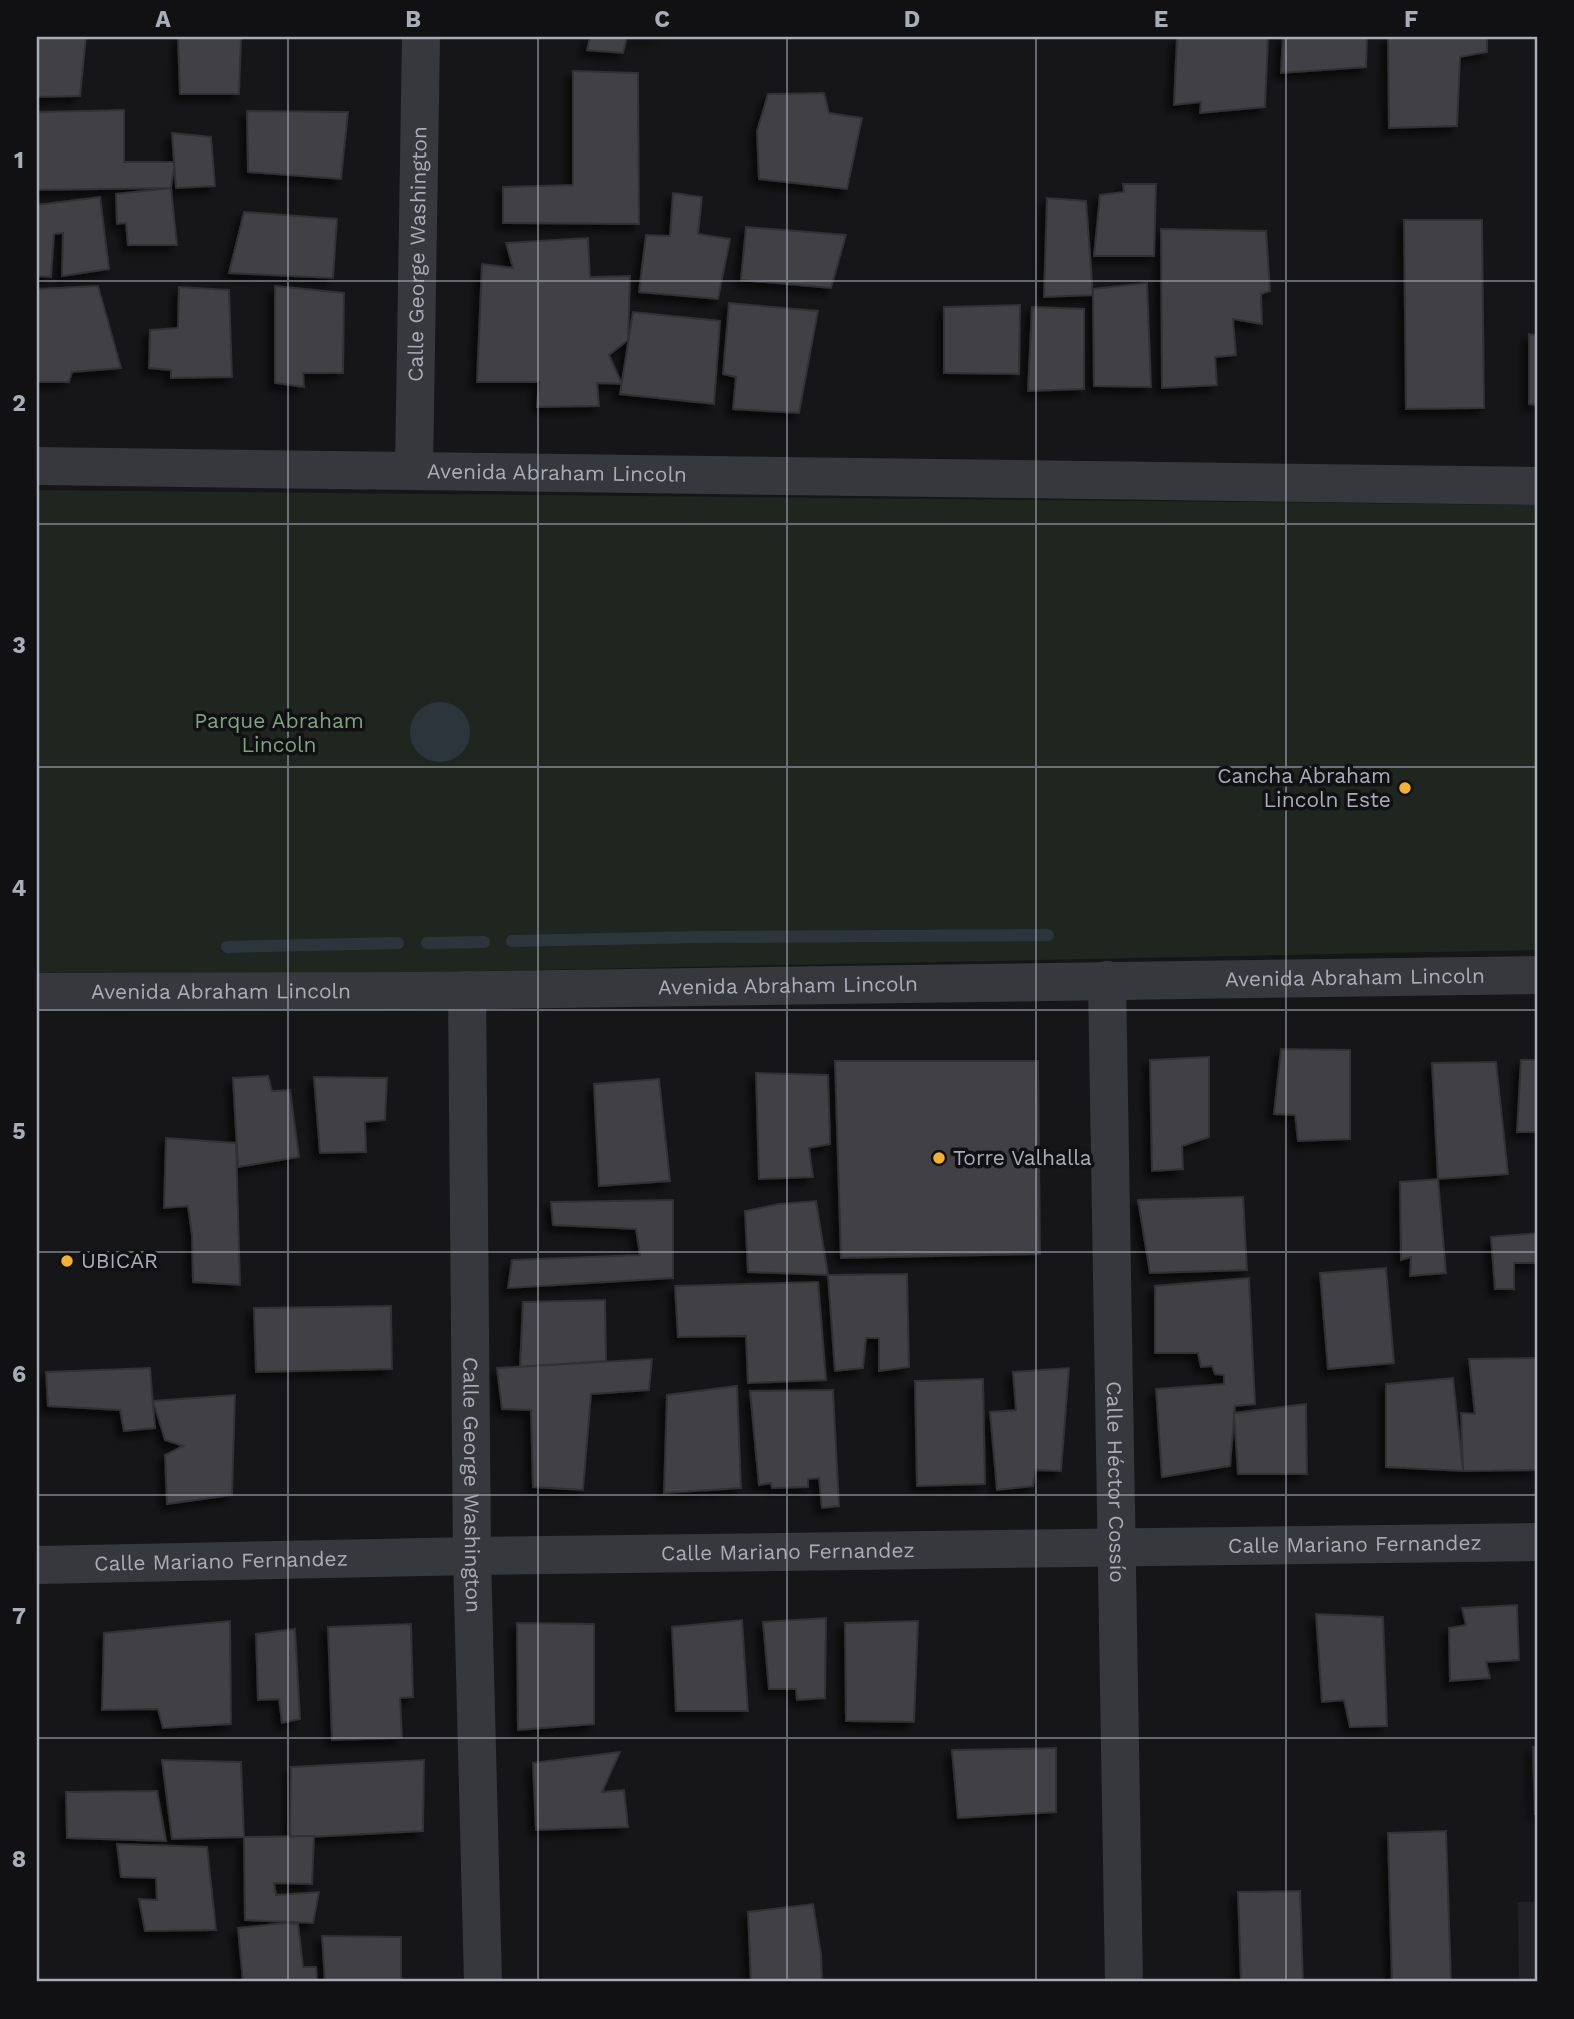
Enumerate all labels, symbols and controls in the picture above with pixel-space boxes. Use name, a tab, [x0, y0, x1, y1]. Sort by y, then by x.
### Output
text: A	[155, 6, 171, 33]
text: B	[405, 6, 421, 33]
text: C	[654, 6, 670, 33]
text: D	[904, 6, 920, 33]
text: E	[1154, 6, 1168, 33]
text: F	[1404, 6, 1418, 33]
street label: Calle George Washington	[402, 126, 432, 382]
text: 1	[14, 147, 24, 174]
text: 2	[12, 390, 26, 417]
street label: Avenida Abraham Lincoln	[427, 458, 687, 487]
text: 3	[12, 632, 26, 659]
park label: Parque Abraham Lincoln	[194, 708, 364, 757]
place label: Cancha Abraham Lincoln Este	[1217, 763, 1391, 812]
marker: Cancha Abraham Lincoln Este	[1397, 780, 1413, 796]
text: 4	[12, 875, 27, 902]
street label: Avenida Abraham Lincoln	[1225, 963, 1485, 991]
street label: Avenida Abraham Lincoln	[658, 971, 918, 1000]
street label: Avenida Abraham Lincoln	[91, 978, 351, 1004]
text: 5	[12, 1118, 26, 1145]
place label: Torre Valhalla	[953, 1145, 1092, 1170]
marker: Torre Valhalla	[931, 1150, 947, 1166]
place label: UBICAR	[81, 1248, 158, 1273]
marker: UBICAR	[59, 1253, 75, 1269]
street label: Calle George Washington	[458, 1357, 486, 1613]
text: 6	[12, 1361, 26, 1388]
street label: Calle Héctor Cossío	[1102, 1381, 1130, 1583]
street label: Calle Mariano Fernandez	[1228, 1530, 1482, 1558]
street label: Calle Mariano Fernandez	[661, 1537, 915, 1566]
street label: Calle Mariano Fernandez	[94, 1546, 348, 1576]
text: 7	[12, 1603, 26, 1630]
text: 8	[12, 1846, 26, 1873]

